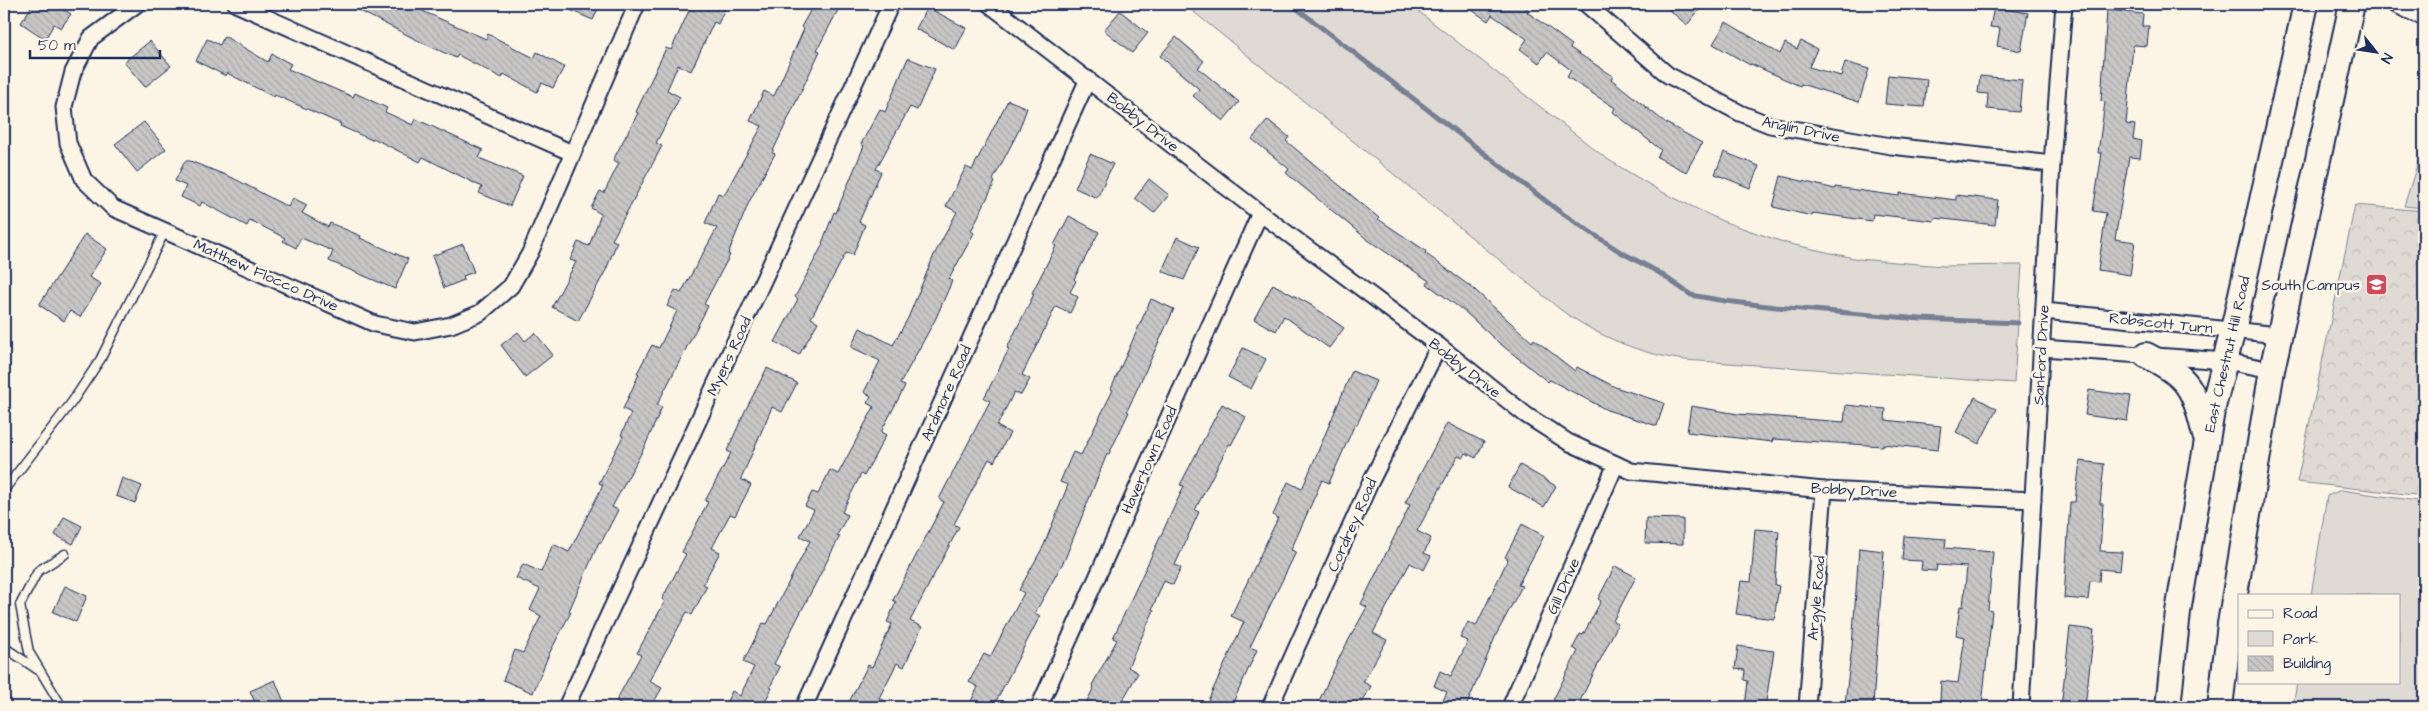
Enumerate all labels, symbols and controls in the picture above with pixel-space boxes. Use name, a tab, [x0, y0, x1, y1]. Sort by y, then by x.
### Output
scale bar	[30, 28, 160, 60]
north arrow	[2350, 28, 2400, 78]
text: 50 m	[38, 35, 76, 56]
text: N	[2375, 49, 2397, 67]
street label: Bobby Drive	[1102, 88, 1183, 158]
street label: Anglin Drive	[1760, 111, 1842, 149]
street label: Matthew Flocco Drive	[190, 234, 342, 317]
school or university icon: South Campus	[2364, 273, 2388, 297]
street label: East Chestnut Hill Road	[2199, 274, 2256, 434]
place label: South Campus	[2261, 275, 2360, 296]
street label: Sanford Drive	[2028, 304, 2055, 406]
street label: Robscott Turn	[2108, 308, 2214, 339]
street label: Myers Road	[702, 313, 758, 400]
street label: Bobby Drive	[1424, 334, 1505, 404]
street label: Ardmore Road	[916, 342, 977, 444]
street label: Havertown Road	[1116, 403, 1183, 517]
street label: Cordrey Road	[1323, 475, 1383, 576]
street label: Bobby Drive	[1810, 478, 1898, 504]
street label: Gill Drive	[1542, 555, 1585, 618]
street label: Argyle Road	[1802, 555, 1832, 641]
legend	[2238, 594, 2400, 684]
text: Road	[2283, 603, 2318, 624]
text: Park	[2283, 629, 2318, 650]
text: Building	[2283, 653, 2331, 675]

